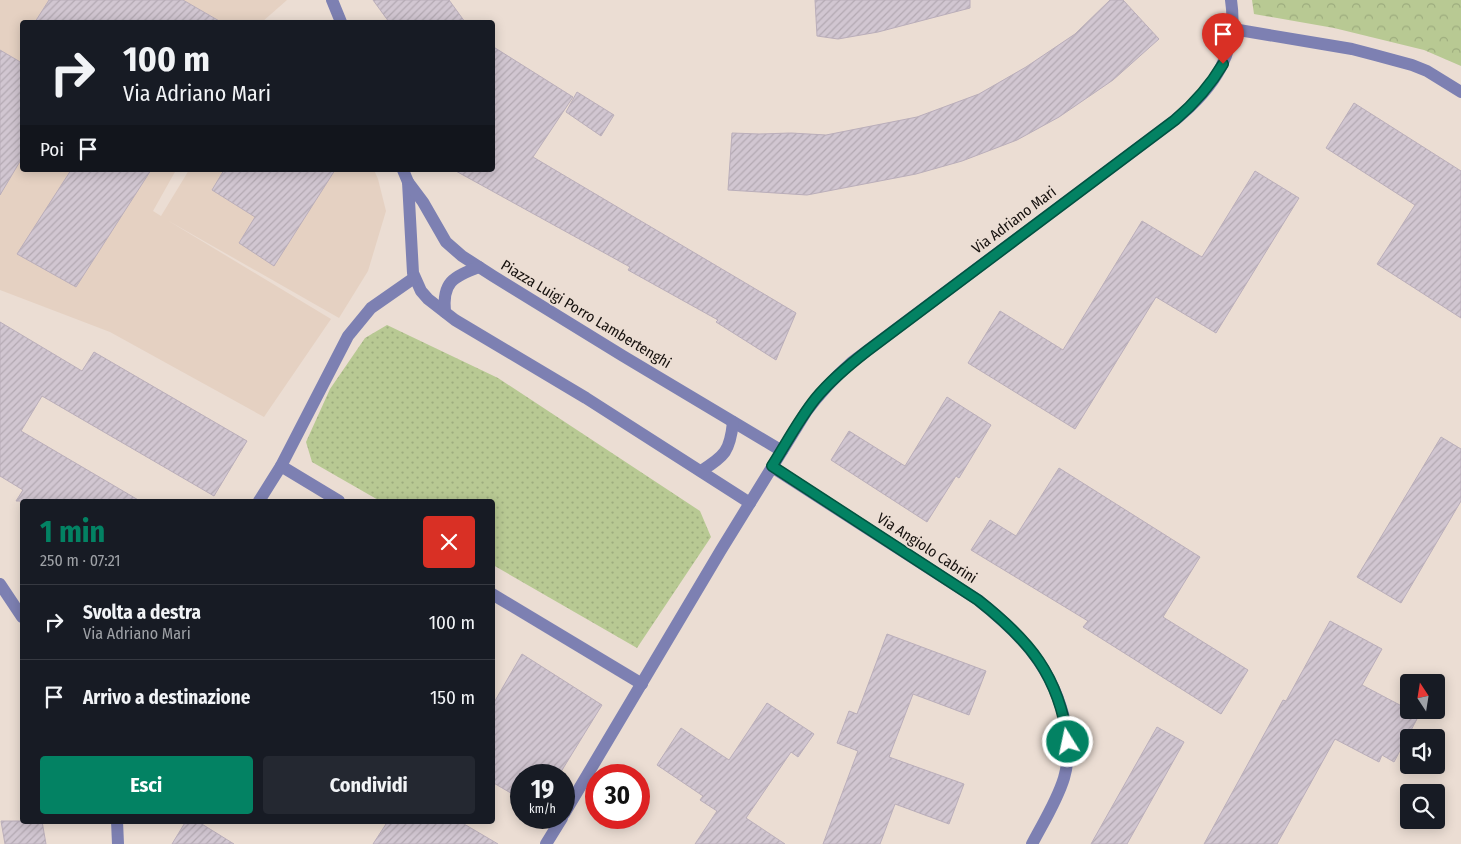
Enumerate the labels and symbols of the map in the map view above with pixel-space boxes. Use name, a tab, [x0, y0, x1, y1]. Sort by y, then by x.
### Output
pin	[1202, 13, 1244, 64]
street label: Via Adriano Mari	[968, 182, 1060, 258]
street label: Piazza Luigi Porro Lambertenghi	[498, 256, 674, 372]
street label: Via Angiolo Cabrini	[874, 509, 980, 587]
north arrow	[1400, 674, 1445, 719]
position arrow	[1041, 715, 1093, 767]
speed limit sign: 30	[585, 764, 650, 829]

